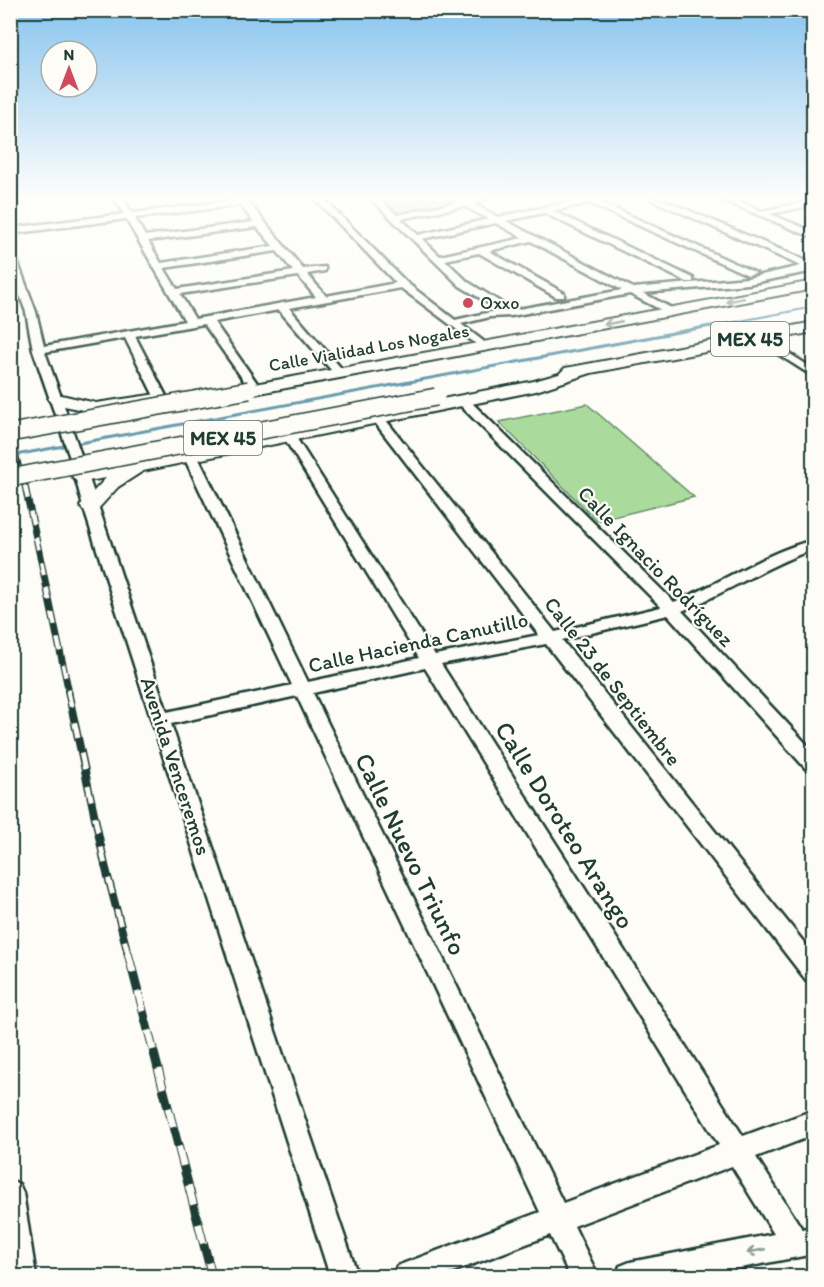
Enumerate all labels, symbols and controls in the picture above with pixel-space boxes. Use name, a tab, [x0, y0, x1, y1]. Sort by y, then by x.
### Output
north arrow	[39, 39, 99, 99]
text: N	[64, 45, 74, 64]
place label: Oxxo	[480, 292, 520, 314]
one-way arrow	[726, 294, 746, 305]
marker: Oxxo	[461, 296, 475, 310]
one-way arrow	[604, 318, 624, 329]
street label: Calle Vialidad Los Nogales	[267, 320, 471, 376]
road number: MEX 45	[711, 322, 789, 356]
road number: MEX 45	[184, 421, 262, 455]
street label: Calle Ignacio Rodríguez	[573, 481, 739, 652]
street label: Calle 23 de Septiembre	[539, 592, 687, 770]
street label: Calle Hacienda Canutillo	[306, 606, 530, 678]
street label: Avenida Venceremos	[135, 674, 217, 858]
street label: Calle Doroteo Arango	[488, 715, 642, 935]
street label: Calle Nuevo Triunfo	[348, 747, 474, 961]
one-way arrow	[747, 1246, 766, 1257]

